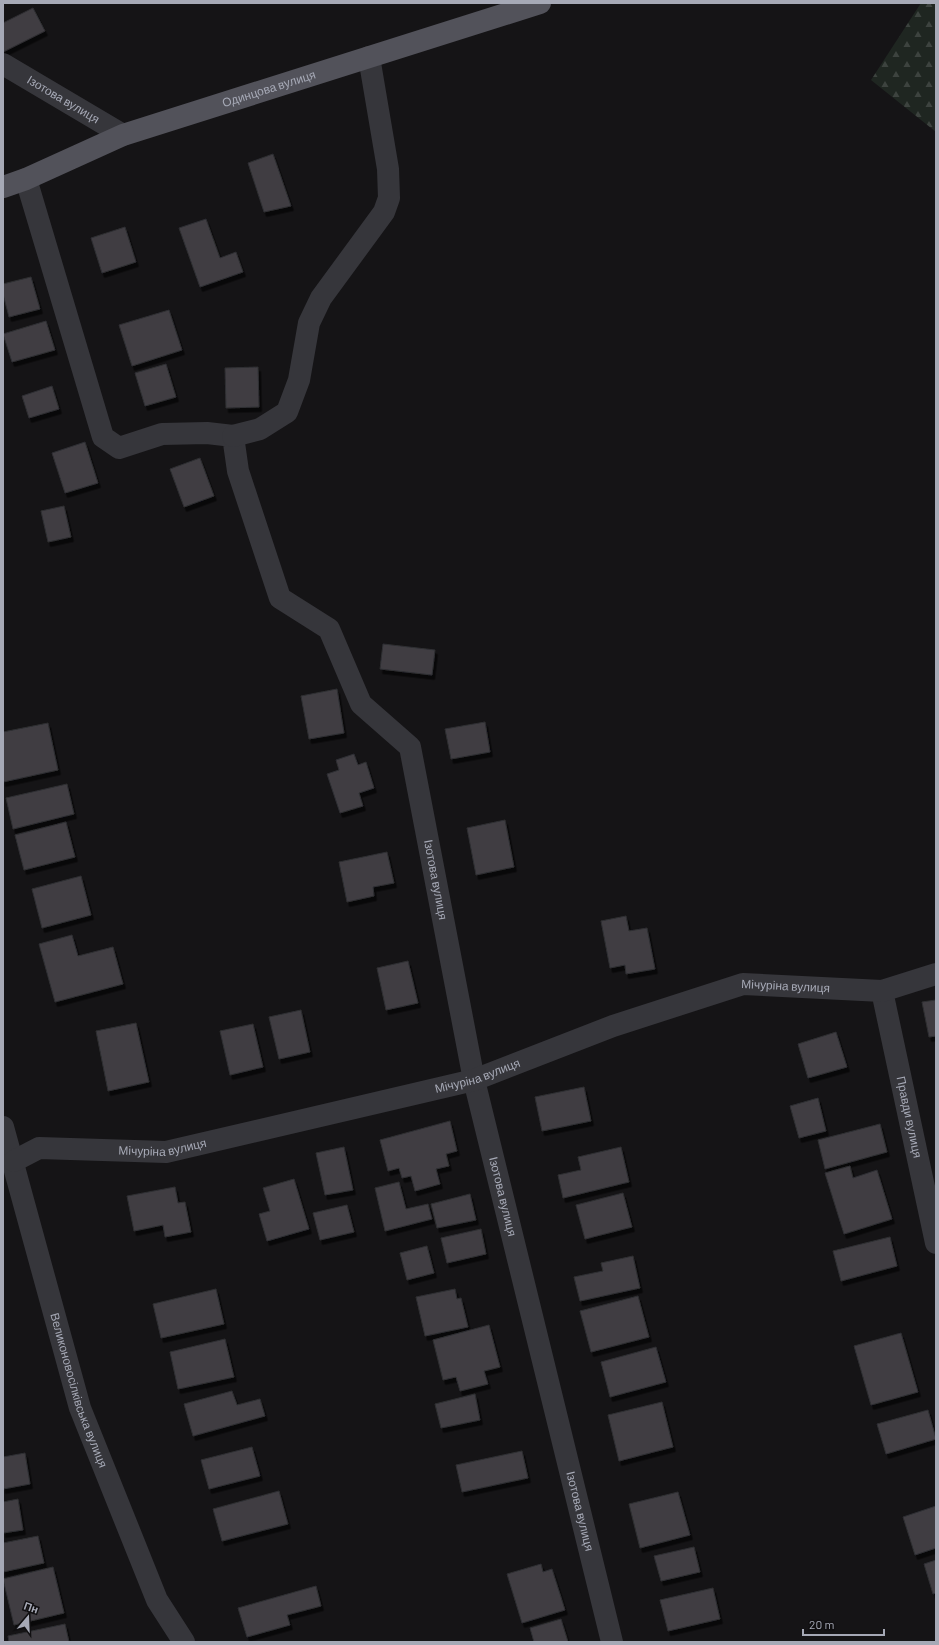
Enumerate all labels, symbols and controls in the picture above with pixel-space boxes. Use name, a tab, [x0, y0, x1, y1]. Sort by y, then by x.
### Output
street label: Одинцова вулиця	[220, 66, 317, 109]
street label: Ізотова вулиця	[25, 72, 102, 126]
street label: Ізотова вулиця	[422, 838, 451, 921]
street label: Мічуріна вулиця	[741, 976, 830, 995]
street label: Мічуріна вулиця	[433, 1055, 522, 1095]
street label: Правди вулиця	[894, 1075, 926, 1159]
street label: Мічуріна вулиця	[118, 1135, 207, 1158]
street label: Ізотова вулиця	[487, 1155, 520, 1238]
street label: Великоновосілківська вулиця	[48, 1311, 111, 1469]
street label: Ізотова вулиця	[564, 1470, 597, 1552]
north arrow	[8, 1597, 48, 1637]
text: Пн	[22, 1599, 40, 1616]
scale bar	[803, 1611, 884, 1637]
text: 20 m	[809, 1617, 835, 1631]

